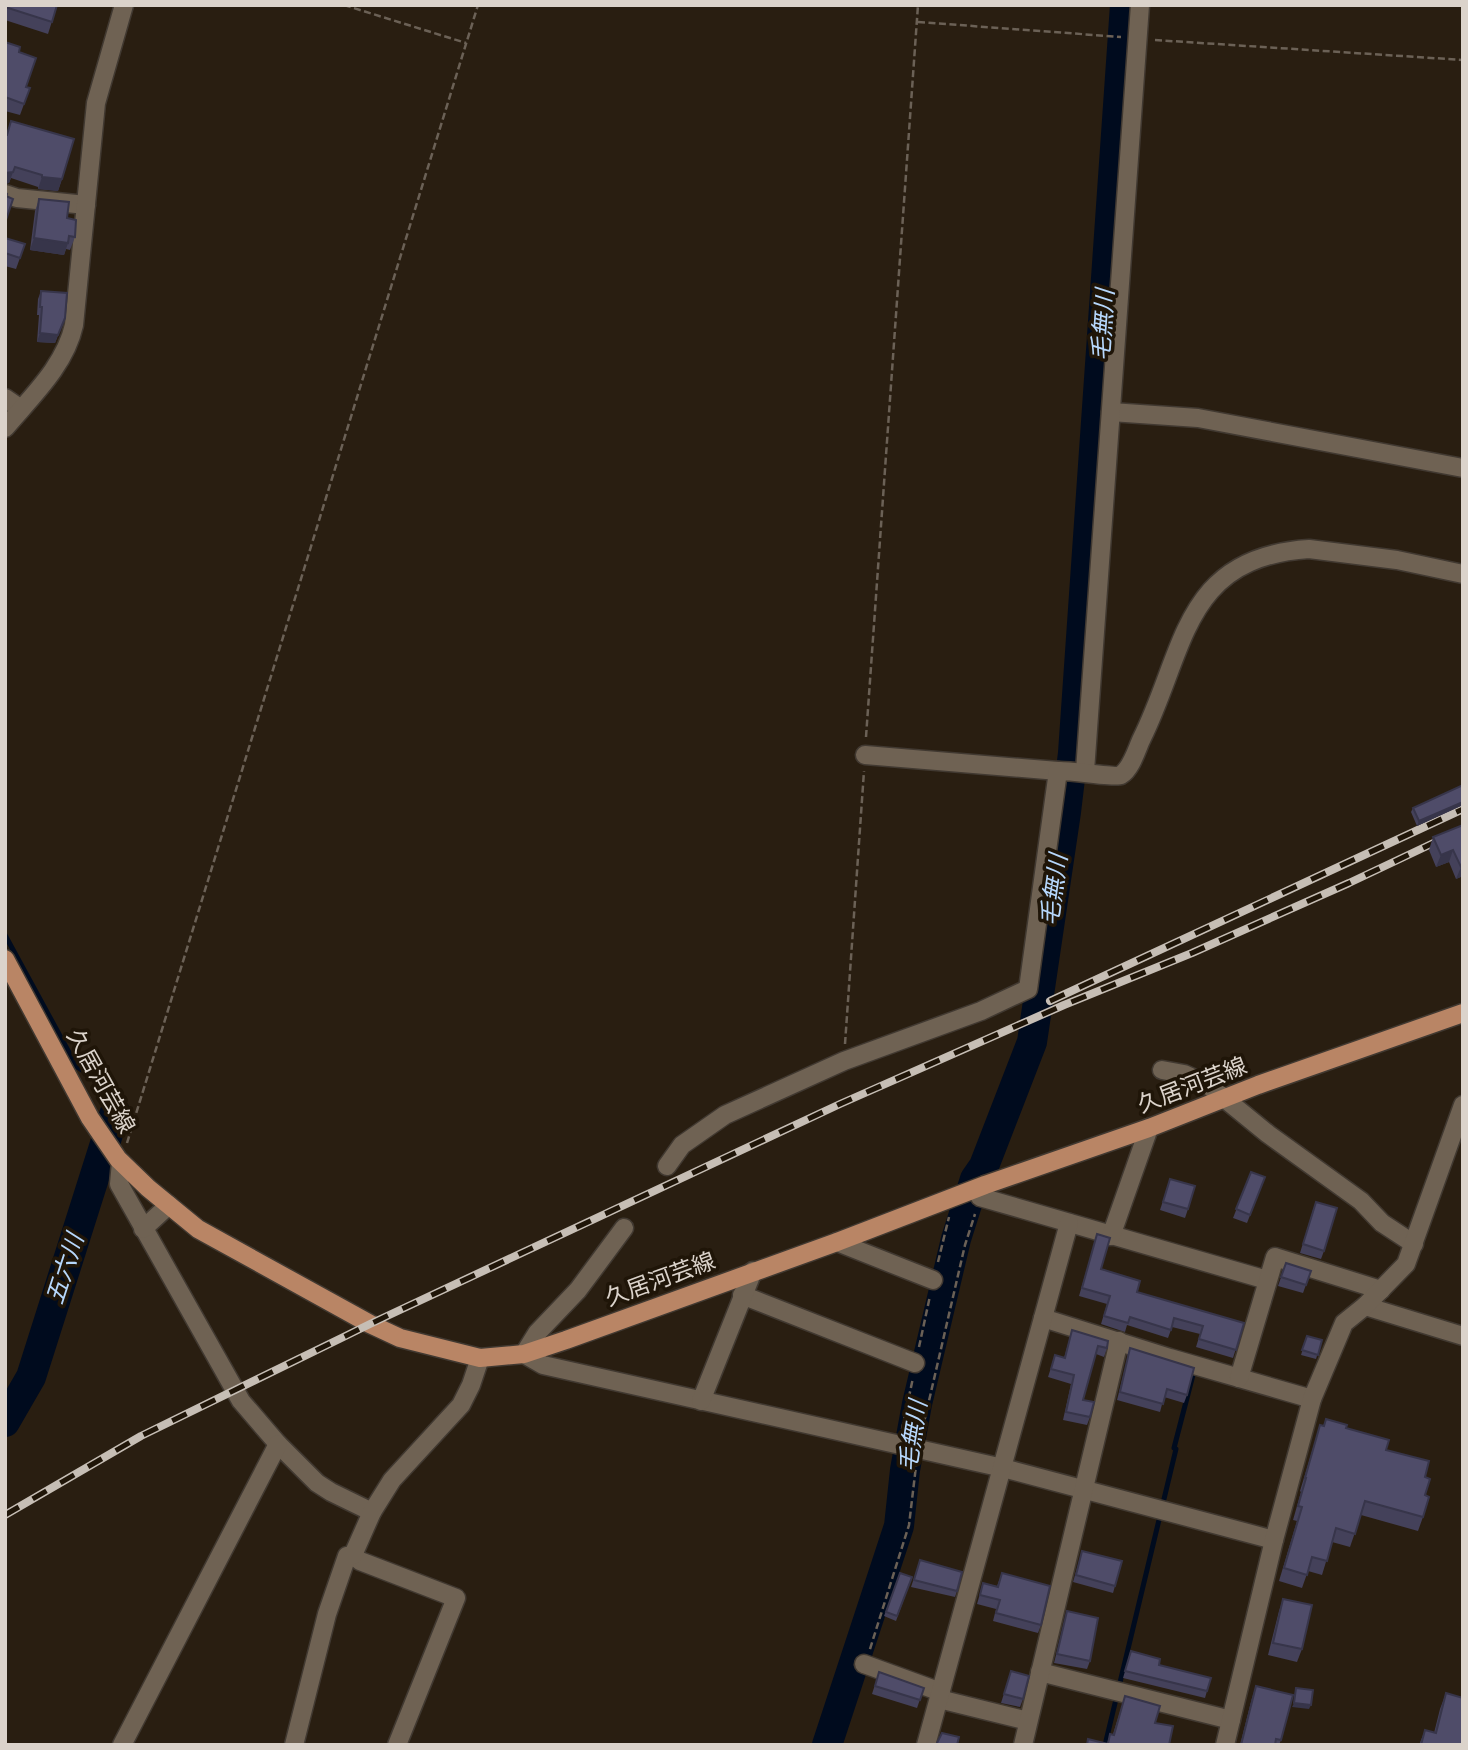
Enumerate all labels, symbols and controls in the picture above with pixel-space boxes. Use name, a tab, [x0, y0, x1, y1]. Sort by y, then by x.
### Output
water label: 毛無川	[1086, 285, 1120, 362]
water label: 毛無川	[1034, 849, 1073, 928]
street label: 久居河芸線	[61, 1024, 141, 1138]
street label: 久居河芸線	[1133, 1051, 1251, 1119]
water label: 五六川	[40, 1227, 90, 1308]
street label: 久居河芸線	[601, 1246, 719, 1312]
water label: 毛無川	[893, 1395, 933, 1474]

